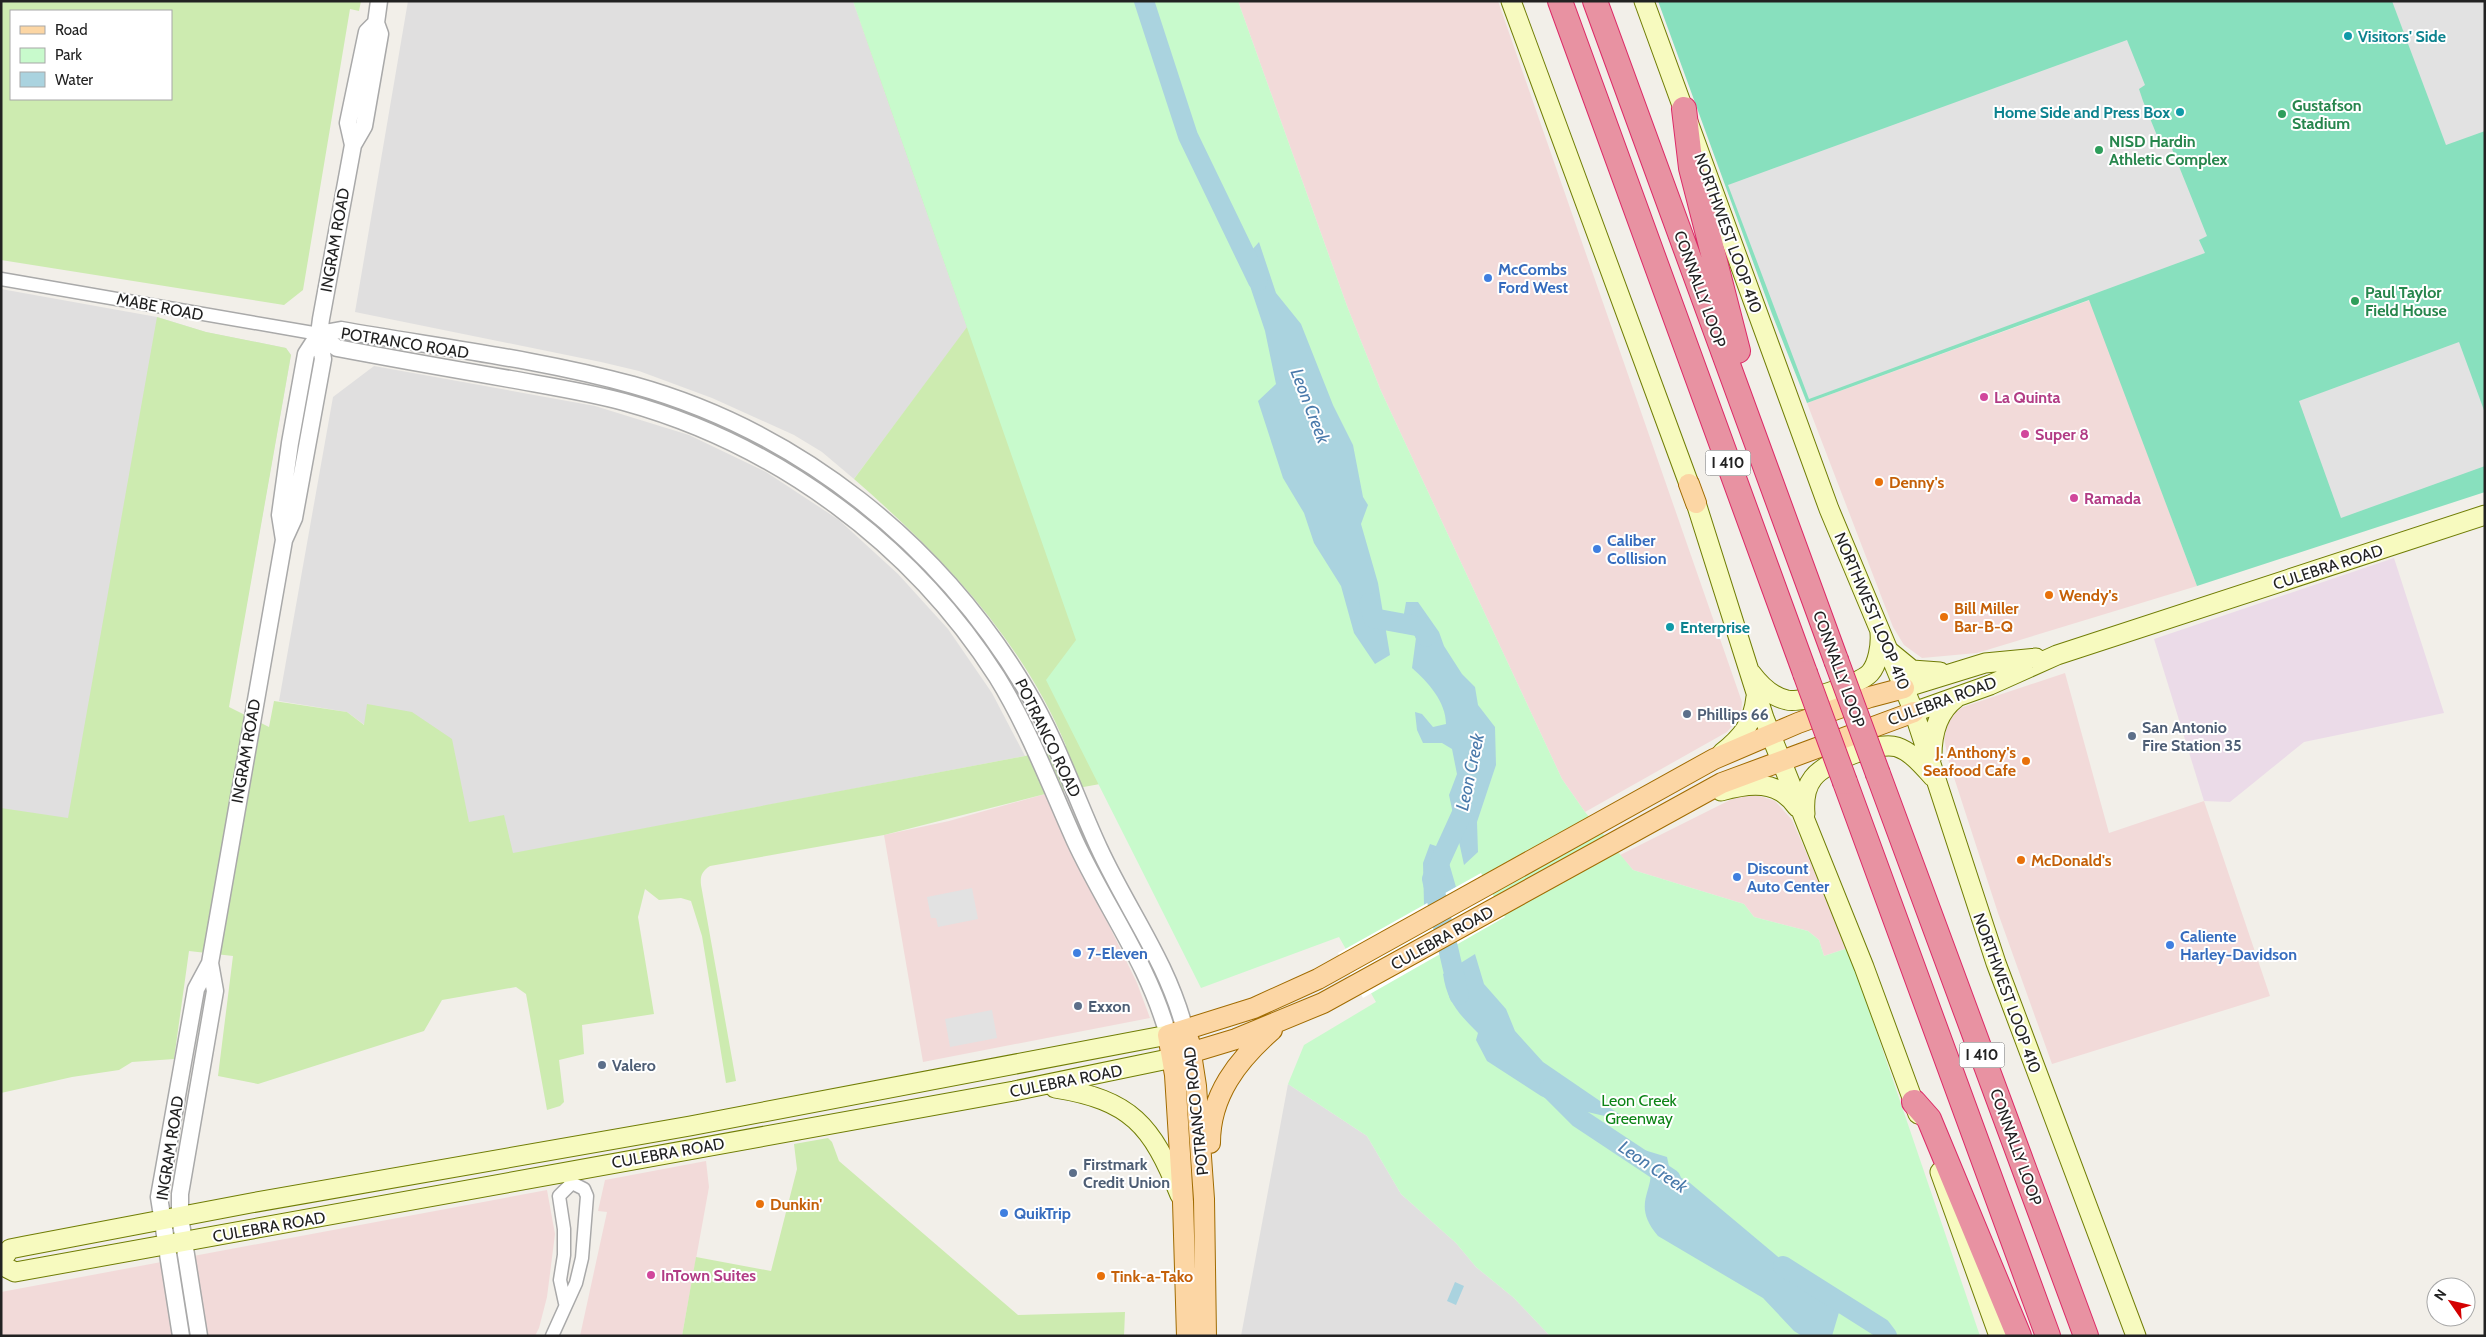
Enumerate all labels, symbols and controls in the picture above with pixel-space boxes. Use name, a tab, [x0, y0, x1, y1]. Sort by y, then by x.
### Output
legend	[10, 10, 172, 100]
text: Road	[55, 21, 88, 39]
place label: Visitors' Side	[2358, 27, 2446, 46]
marker: Visitors' Side	[2342, 30, 2354, 42]
text: Park	[55, 46, 82, 64]
text: Water	[55, 71, 93, 89]
place label: Gustafson Stadium	[2292, 96, 2362, 133]
place label: Home Side and Press Box	[1993, 103, 2170, 122]
marker: Home Side and Press Box	[2174, 106, 2186, 118]
marker: Gustafson Stadium	[2276, 108, 2288, 120]
place label: NISD Hardin Athletic Complex	[2109, 132, 2228, 169]
marker: NISD Hardin Athletic Complex	[2093, 144, 2105, 156]
street label: NORTHWEST LOOP 410	[1690, 150, 1766, 316]
street label: INGRAM ROAD	[316, 186, 354, 294]
street label: CONNALLY LOOP	[1670, 228, 1730, 350]
place label: McCombs Ford West	[1498, 260, 1569, 297]
marker: McCombs Ford West	[1482, 272, 1494, 284]
place label: Paul Taylor Field House	[2365, 283, 2447, 320]
street label: MABE ROAD	[115, 289, 205, 325]
marker: Paul Taylor Field House	[2349, 295, 2361, 307]
street label: POTRANCO ROAD	[340, 324, 470, 362]
water label: Leon Creek	[1286, 366, 1335, 448]
place label: La Quinta	[1994, 388, 2061, 407]
marker: La Quinta	[1978, 391, 1990, 403]
place label: Super 8	[2035, 425, 2089, 444]
marker: Super 8	[2019, 428, 2031, 440]
road number: I 410	[1706, 450, 1750, 476]
place label: Denny's	[1889, 473, 1944, 492]
marker: Denny's	[1873, 476, 1885, 488]
place label: Ramada	[2084, 489, 2141, 508]
marker: Ramada	[2068, 492, 2080, 504]
street label: NORTHWEST LOOP 410	[1830, 530, 1914, 692]
place label: Caliber Collision	[1607, 531, 1667, 568]
street label: CULEBRA ROAD	[2271, 540, 2385, 594]
marker: Caliber Collision	[1591, 543, 1603, 555]
place label: Wendy's	[2059, 586, 2118, 605]
marker: Wendy's	[2043, 589, 2055, 601]
place label: Bill Miller Bar-B-Q	[1954, 599, 2019, 636]
street label: CONNALLY LOOP	[1809, 608, 1869, 730]
marker: Bill Miller Bar-B-Q	[1938, 611, 1950, 623]
place label: Enterprise	[1680, 618, 1750, 637]
marker: Enterprise	[1664, 621, 1676, 633]
street label: CULEBRA ROAD	[1885, 673, 1999, 729]
street label: POTRANCO ROAD	[1011, 676, 1085, 800]
street label: INGRAM ROAD	[227, 697, 265, 805]
place label: Phillips 66	[1697, 705, 1769, 724]
marker: Phillips 66	[1681, 708, 1693, 720]
place label: San Antonio Fire Station 35	[2142, 718, 2242, 755]
water label: Leon Creek	[1451, 730, 1489, 813]
marker: San Antonio Fire Station 35	[2126, 730, 2138, 742]
place label: J. Anthony's Seafood Cafe	[1923, 743, 2016, 780]
marker: J. Anthony's Seafood Cafe	[2020, 755, 2032, 767]
place label: McDonald's	[2031, 851, 2112, 870]
marker: McDonald's	[2015, 854, 2027, 866]
place label: Discount Auto Center	[1747, 859, 1830, 896]
marker: Discount Auto Center	[1731, 871, 1743, 883]
street label: CULEBRA ROAD	[1387, 902, 1497, 974]
street label: NORTHWEST LOOP 410	[1969, 910, 2045, 1076]
place label: Caliente Harley-Davidson	[2180, 927, 2297, 964]
marker: Caliente Harley-Davidson	[2164, 939, 2176, 951]
place label: 7-Eleven	[1087, 944, 1148, 963]
marker: 7-Eleven	[1071, 947, 1083, 959]
place label: Exxon	[1088, 997, 1131, 1016]
marker: Exxon	[1072, 1000, 1084, 1012]
road number: I 410	[1960, 1042, 2004, 1068]
street label: POTRANCO ROAD	[1180, 1046, 1212, 1176]
place label: Valero	[612, 1056, 656, 1075]
marker: Valero	[596, 1059, 608, 1071]
street label: CULEBRA ROAD	[1008, 1061, 1124, 1101]
street label: CONNALLY LOOP	[1986, 1086, 2046, 1208]
park label: Leon Creek Greenway	[1601, 1091, 1678, 1128]
street label: INGRAM ROAD	[152, 1094, 188, 1202]
street label: CULEBRA ROAD	[610, 1134, 726, 1172]
water label: Leon Creek	[1614, 1136, 1693, 1199]
place label: Firstmark Credit Union	[1083, 1155, 1170, 1192]
marker: Firstmark Credit Union	[1067, 1167, 1079, 1179]
place label: Dunkin'	[770, 1195, 822, 1214]
marker: Dunkin'	[754, 1198, 766, 1210]
place label: QuikTrip	[1014, 1204, 1071, 1223]
marker: QuikTrip	[998, 1207, 1010, 1219]
street label: CULEBRA ROAD	[211, 1208, 327, 1246]
place label: InTown Suites	[661, 1266, 756, 1285]
place label: Tink-a-Tako	[1111, 1267, 1193, 1286]
marker: InTown Suites	[645, 1269, 657, 1281]
marker: Tink-a-Tako	[1095, 1270, 1107, 1282]
north arrow	[2426, 1277, 2476, 1327]
text: N	[2430, 1286, 2450, 1304]

